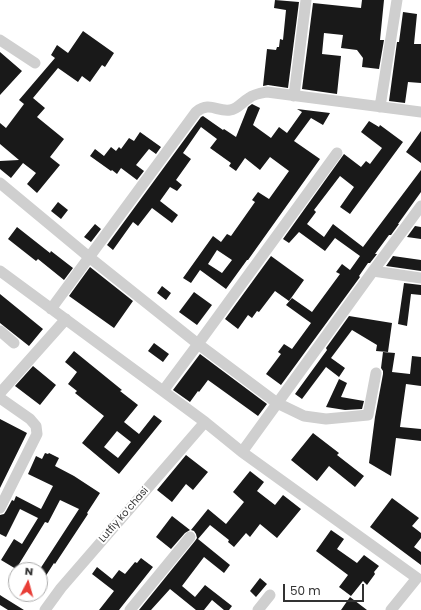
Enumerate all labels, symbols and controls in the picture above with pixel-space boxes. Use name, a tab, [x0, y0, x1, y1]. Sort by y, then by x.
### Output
street label: Lutfiy koʻchasi	[97, 485, 151, 545]
north arrow	[8, 562, 48, 602]
text: N	[24, 563, 34, 579]
scale bar	[285, 576, 366, 602]
text: 50 m	[290, 582, 321, 599]

